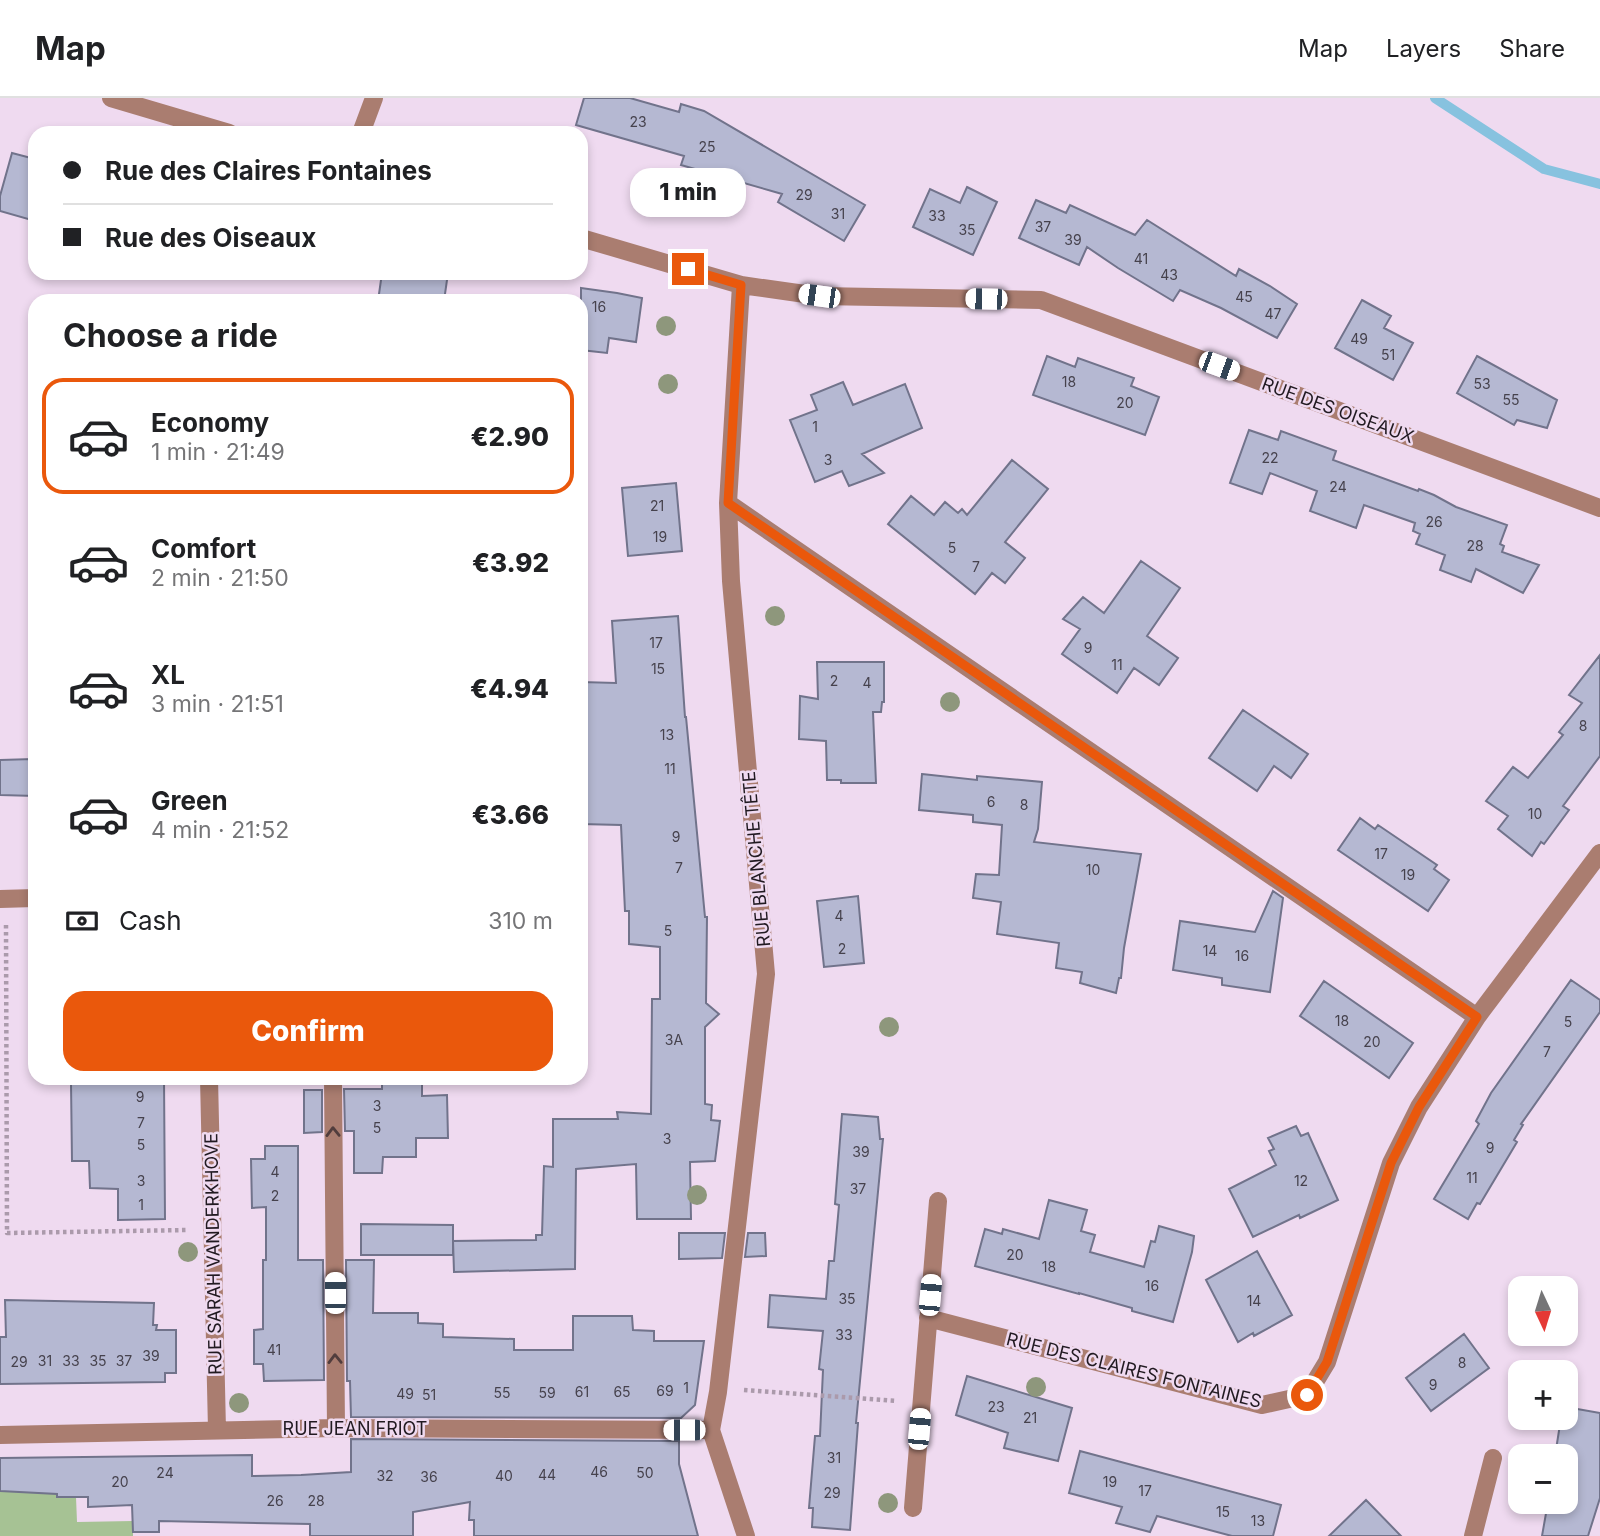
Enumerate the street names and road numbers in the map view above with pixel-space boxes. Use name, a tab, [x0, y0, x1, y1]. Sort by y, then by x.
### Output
street label: RUE DES OISEAUX	[1259, 373, 1417, 447]
street label: RUE BLANCHE TÊTE	[737, 770, 774, 948]
street label: RUE SARAH VANDERKHOVE	[200, 1133, 226, 1375]
street label: RUE DES CLAIRES FONTAINES	[1004, 1328, 1264, 1412]
street label: RUE JEAN FRIOT	[283, 1418, 427, 1439]

